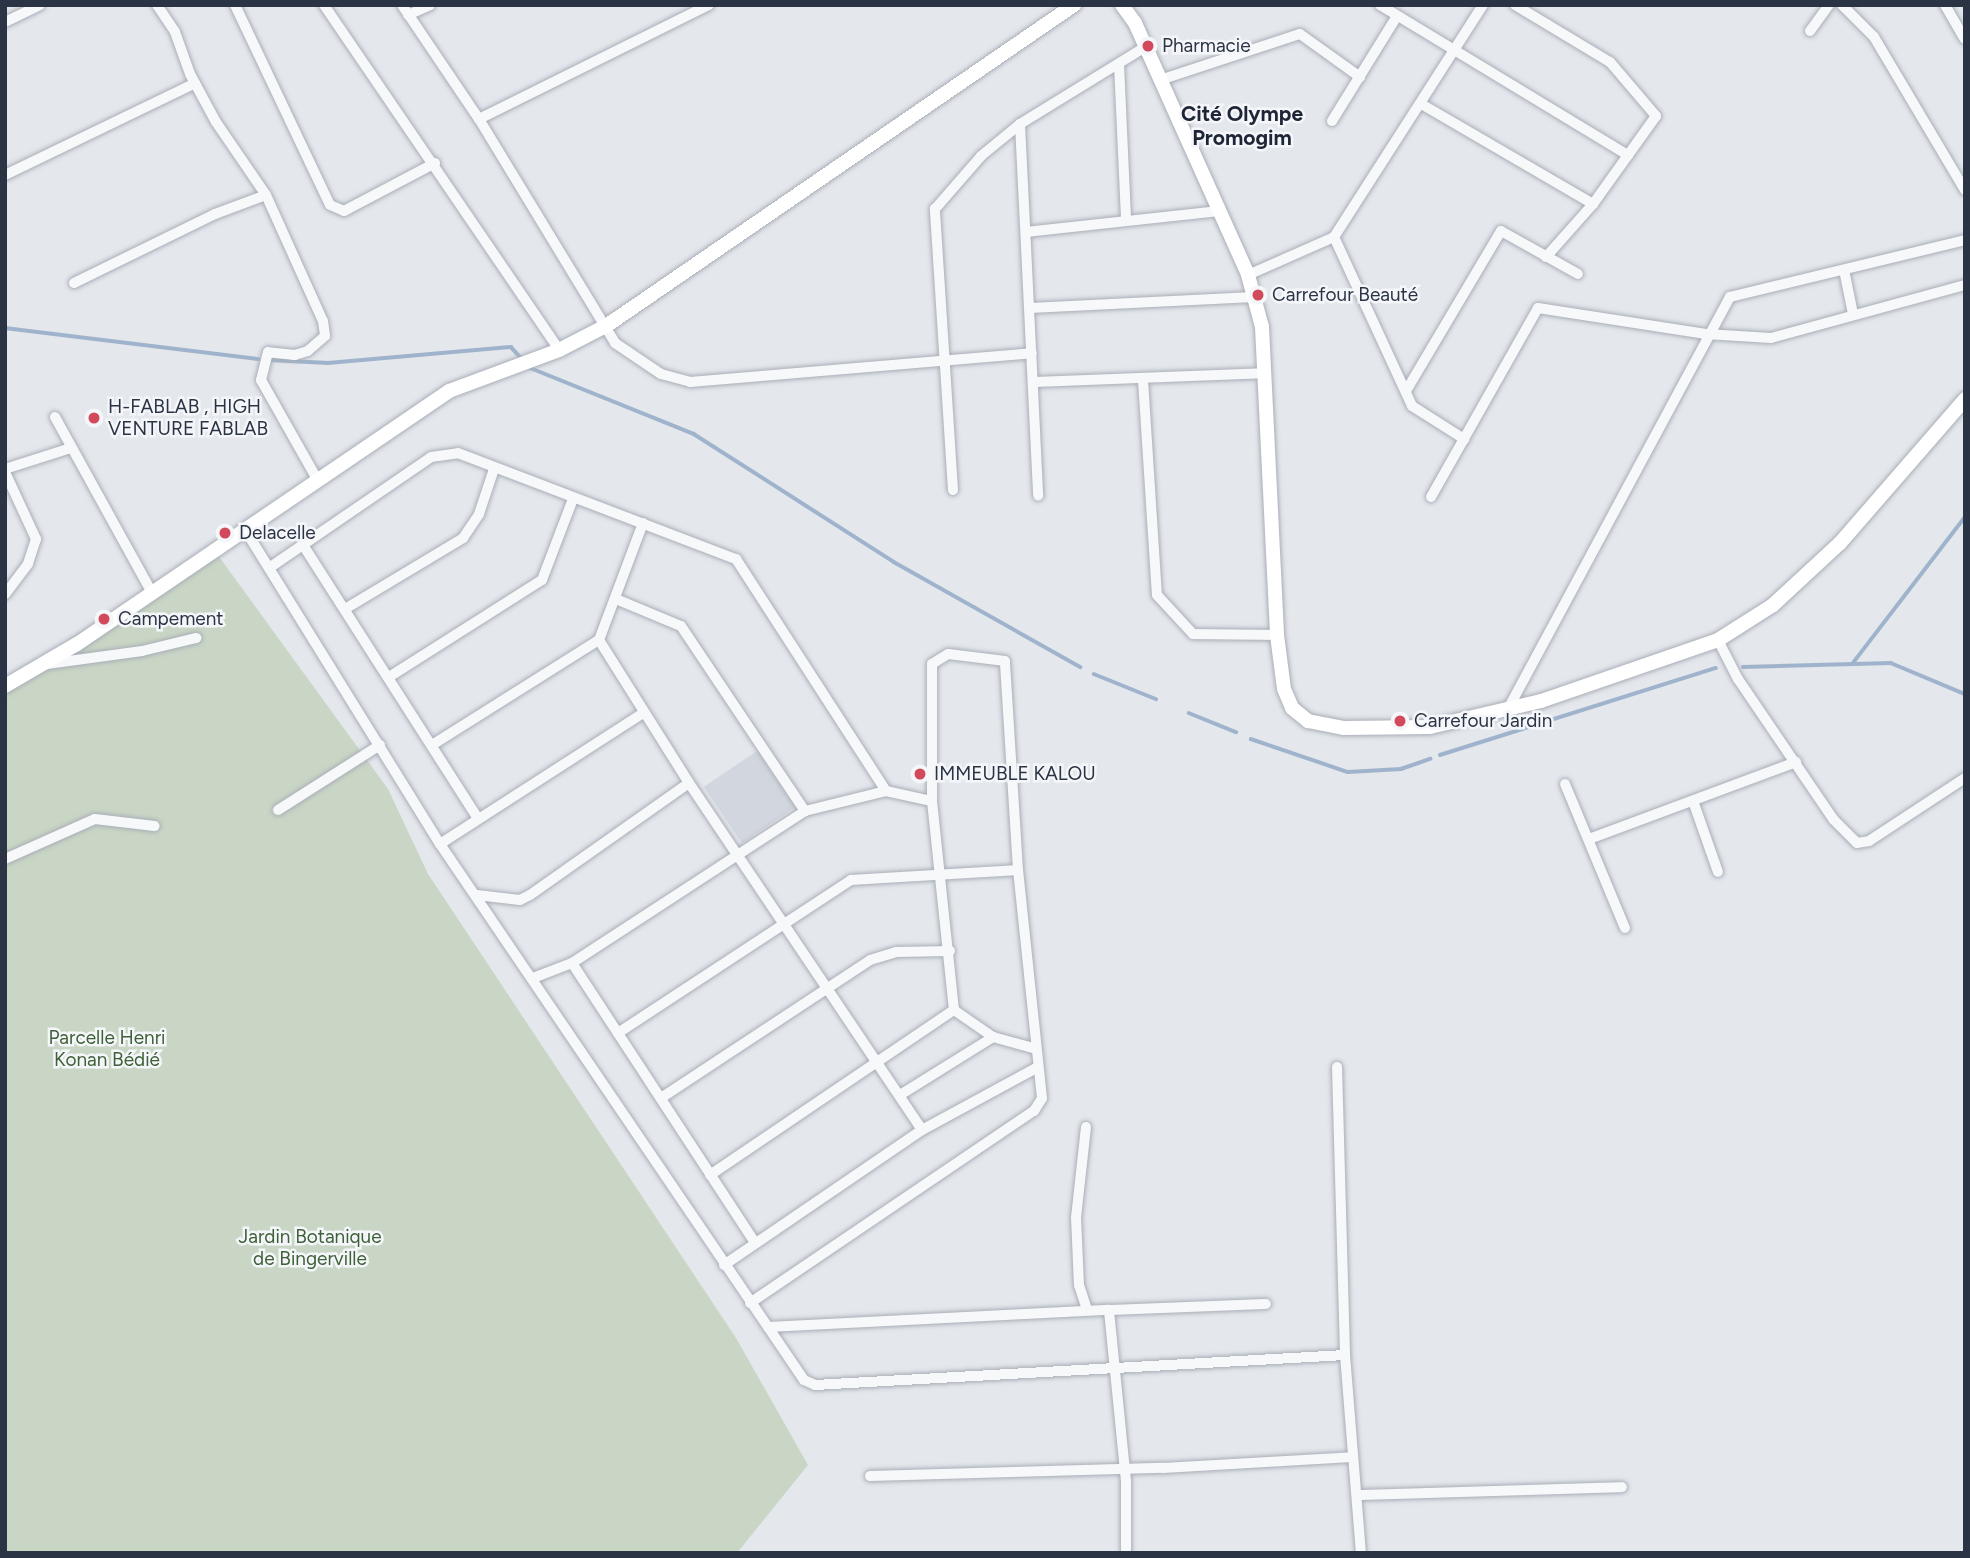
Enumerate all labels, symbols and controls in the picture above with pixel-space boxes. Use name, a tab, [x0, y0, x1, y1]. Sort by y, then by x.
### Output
place label: Pharmacie	[1162, 35, 1251, 57]
marker: Pharmacie	[1140, 38, 1156, 54]
district label: Cité Olympe Promogim	[1181, 101, 1303, 151]
place label: Carrefour Beauté	[1272, 284, 1418, 306]
marker: Carrefour Beauté	[1250, 287, 1266, 303]
place label: H-FABLAB , HIGH VENTURE FABLAB	[108, 396, 268, 440]
marker: H-FABLAB , HIGH VENTURE FABLAB	[86, 410, 102, 426]
place label: Delacelle	[239, 522, 316, 544]
marker: Delacelle	[217, 525, 233, 541]
place label: Campement	[118, 608, 223, 630]
marker: Campement	[96, 611, 112, 627]
place label: Carrefour Jardin	[1414, 710, 1552, 732]
marker: Carrefour Jardin	[1392, 713, 1408, 729]
place label: IMMEUBLE KALOU	[934, 763, 1096, 785]
marker: IMMEUBLE KALOU	[912, 766, 928, 782]
park label: Parcelle Henri Konan Bédié	[48, 1027, 166, 1071]
park label: Jardin Botanique de Bingerville	[238, 1226, 382, 1270]

